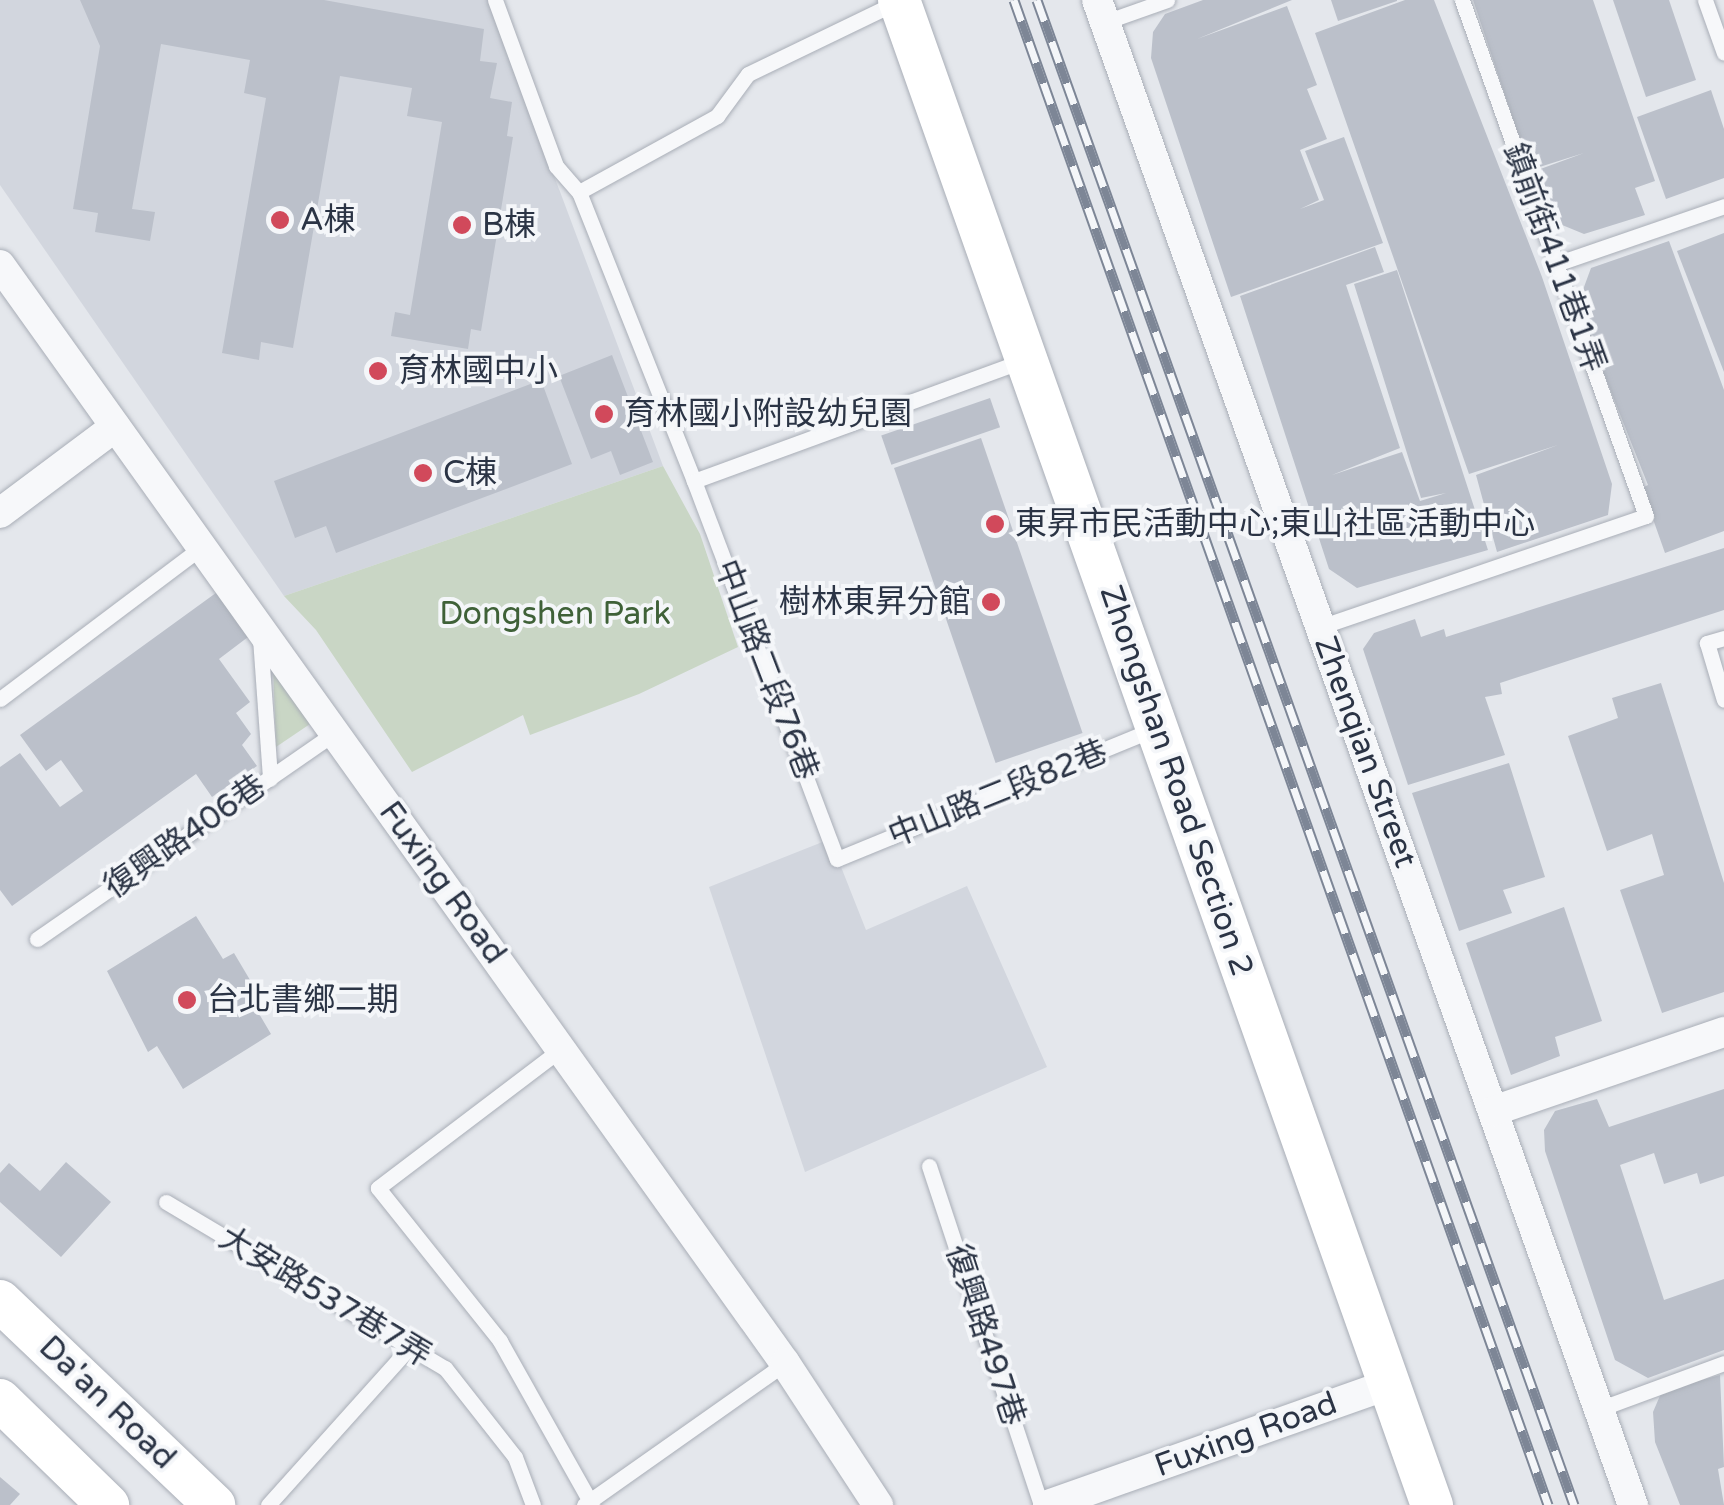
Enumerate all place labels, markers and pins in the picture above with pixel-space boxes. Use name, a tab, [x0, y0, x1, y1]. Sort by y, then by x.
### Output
place label: A棟	[300, 201, 356, 239]
place label: B棟	[482, 206, 536, 244]
marker: A棟	[269, 209, 291, 231]
marker: B棟	[451, 214, 473, 236]
place label: 育林國中小	[398, 352, 558, 390]
marker: 育林國中小	[367, 360, 389, 382]
place label: 育林國小附設幼兒園	[624, 395, 912, 433]
marker: 育林國小附設幼兒園	[593, 403, 615, 425]
place label: C棟	[443, 454, 497, 492]
marker: C棟	[412, 462, 434, 484]
place label: 東昇市民活動中心;東山社區活動中心	[1015, 505, 1535, 543]
marker: 東昇市民活動中心;東山社區活動中心	[984, 513, 1006, 535]
place label: 樹林東昇分館	[779, 583, 971, 621]
marker: 樹林東昇分館	[980, 591, 1002, 613]
place label: 台北書鄉二期	[207, 981, 399, 1019]
marker: 台北書鄉二期	[176, 989, 198, 1011]

